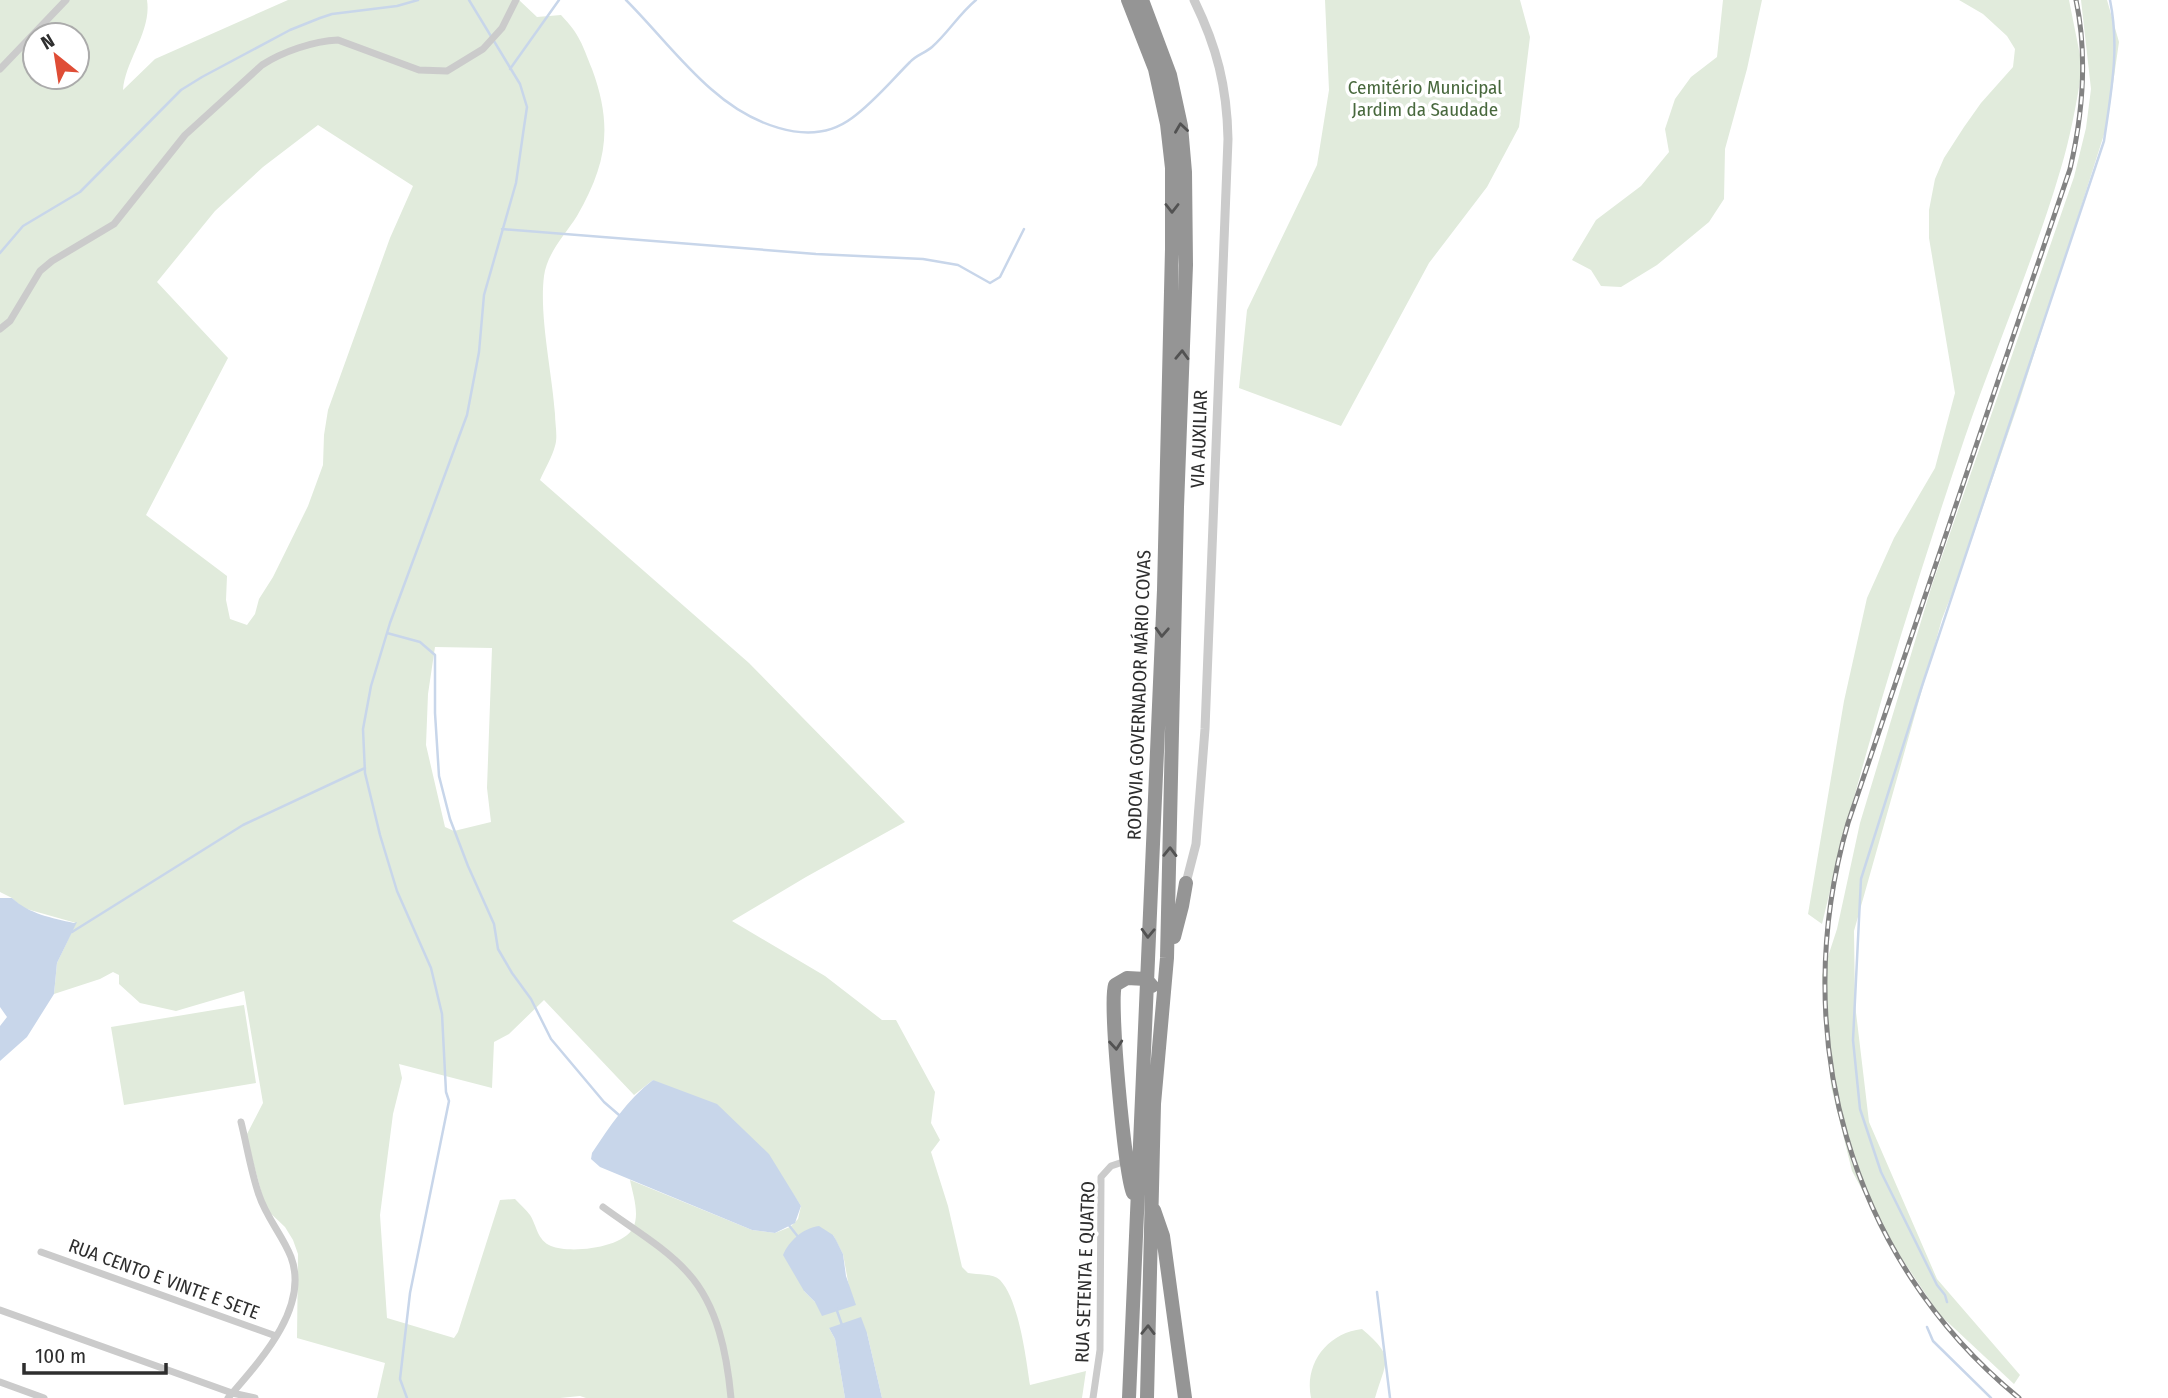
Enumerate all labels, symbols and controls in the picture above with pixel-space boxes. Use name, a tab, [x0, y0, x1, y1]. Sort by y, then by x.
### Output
north arrow	[21, 21, 91, 91]
text: N	[37, 29, 58, 55]
park label: Cemitério Municipal Jardim da Saudade	[1348, 76, 1502, 121]
one-way arrow	[1174, 122, 1189, 134]
one-way arrow	[1164, 204, 1180, 214]
one-way arrow	[1175, 349, 1190, 360]
street label: VIA AUXILIAR	[1186, 390, 1212, 488]
street label: RODOVIA GOVERNADOR MÁRIO COVAS	[1122, 550, 1156, 840]
one-way arrow	[1154, 627, 1169, 638]
one-way arrow	[1162, 846, 1178, 857]
one-way arrow	[1141, 927, 1156, 938]
one-way arrow	[1108, 1040, 1123, 1051]
street label: RUA SETENTA E QUATRO	[1070, 1181, 1100, 1363]
street label: RUA CENTO E VINTE E SETE	[65, 1234, 263, 1324]
one-way arrow	[1141, 1324, 1156, 1335]
scale bar	[24, 1332, 166, 1376]
text: 100 m	[35, 1343, 86, 1369]

